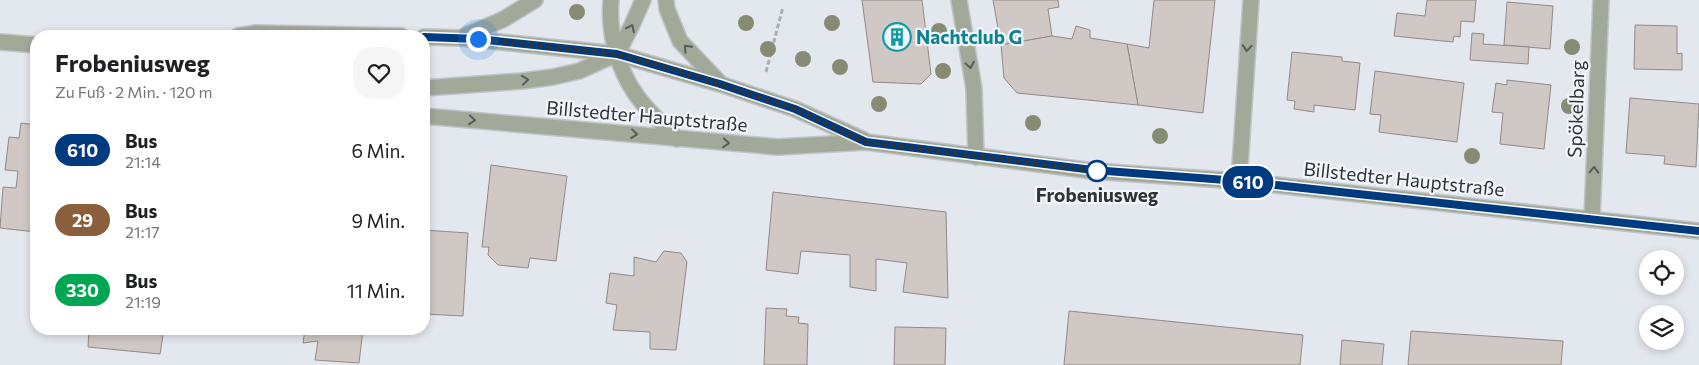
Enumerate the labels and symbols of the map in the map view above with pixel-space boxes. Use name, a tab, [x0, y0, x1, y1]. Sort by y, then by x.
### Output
building icon: Nachtclub G	[882, 22, 912, 52]
one-way arrow	[625, 24, 635, 33]
place label: Nachtclub G	[916, 25, 1022, 48]
your location	[466, 27, 491, 52]
one-way arrow	[684, 45, 693, 54]
one-way arrow	[1241, 45, 1252, 53]
street label: Spökelbarg	[1562, 60, 1589, 158]
one-way arrow	[964, 61, 974, 70]
one-way arrow	[521, 75, 529, 86]
street label: Billstedter Hauptstraße	[545, 95, 749, 136]
one-way arrow	[469, 115, 477, 126]
one-way arrow	[630, 129, 638, 140]
one-way arrow	[722, 137, 730, 148]
street label: Billstedter Hauptstraße	[1302, 157, 1506, 200]
marker: Frobeniusweg	[1086, 160, 1108, 182]
line badge: 610	[1219, 166, 1277, 198]
one-way arrow	[1588, 166, 1599, 174]
place label: Frobeniusweg	[1036, 183, 1159, 206]

